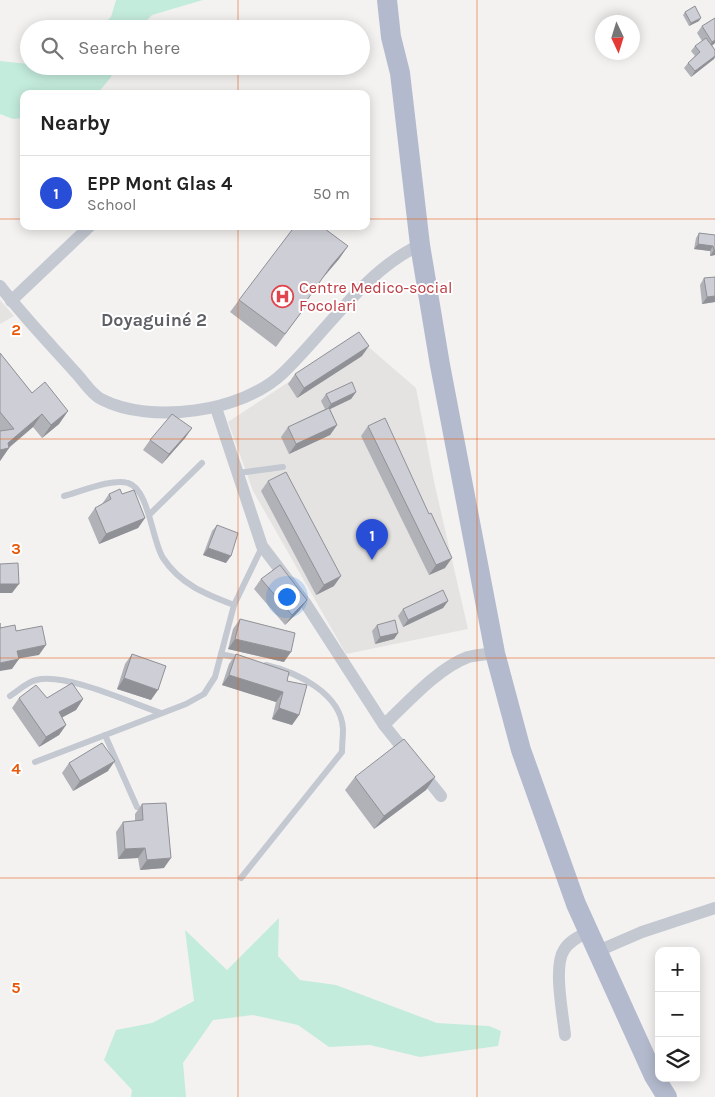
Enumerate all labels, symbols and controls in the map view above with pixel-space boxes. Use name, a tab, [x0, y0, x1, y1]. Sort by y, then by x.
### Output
north arrow	[595, 15, 640, 60]
search box	[20, 20, 370, 75]
icon: search	[38, 34, 66, 62]
text: Search here	[78, 37, 180, 59]
text: Nearby	[40, 111, 110, 135]
text: EPP Mont Glas 4	[87, 173, 232, 195]
text: 1	[53, 184, 59, 203]
text: 50 m	[313, 184, 350, 203]
text: School	[87, 195, 137, 214]
place label: Centre Medico-social Focolari	[299, 278, 453, 315]
hospital icon: Centre Medico-social Focolari	[271, 284, 295, 308]
district label: Doyaguiné 2	[101, 309, 207, 331]
text: 2	[11, 320, 21, 339]
pin: 1	[356, 519, 388, 560]
text: 3	[11, 539, 21, 558]
your location	[274, 584, 300, 610]
text: 4	[11, 759, 21, 778]
map controls	[655, 947, 700, 1082]
button: +	[655, 947, 700, 992]
text: 5	[11, 978, 21, 997]
button: −	[655, 992, 700, 1037]
button: layers	[655, 1037, 700, 1082]

